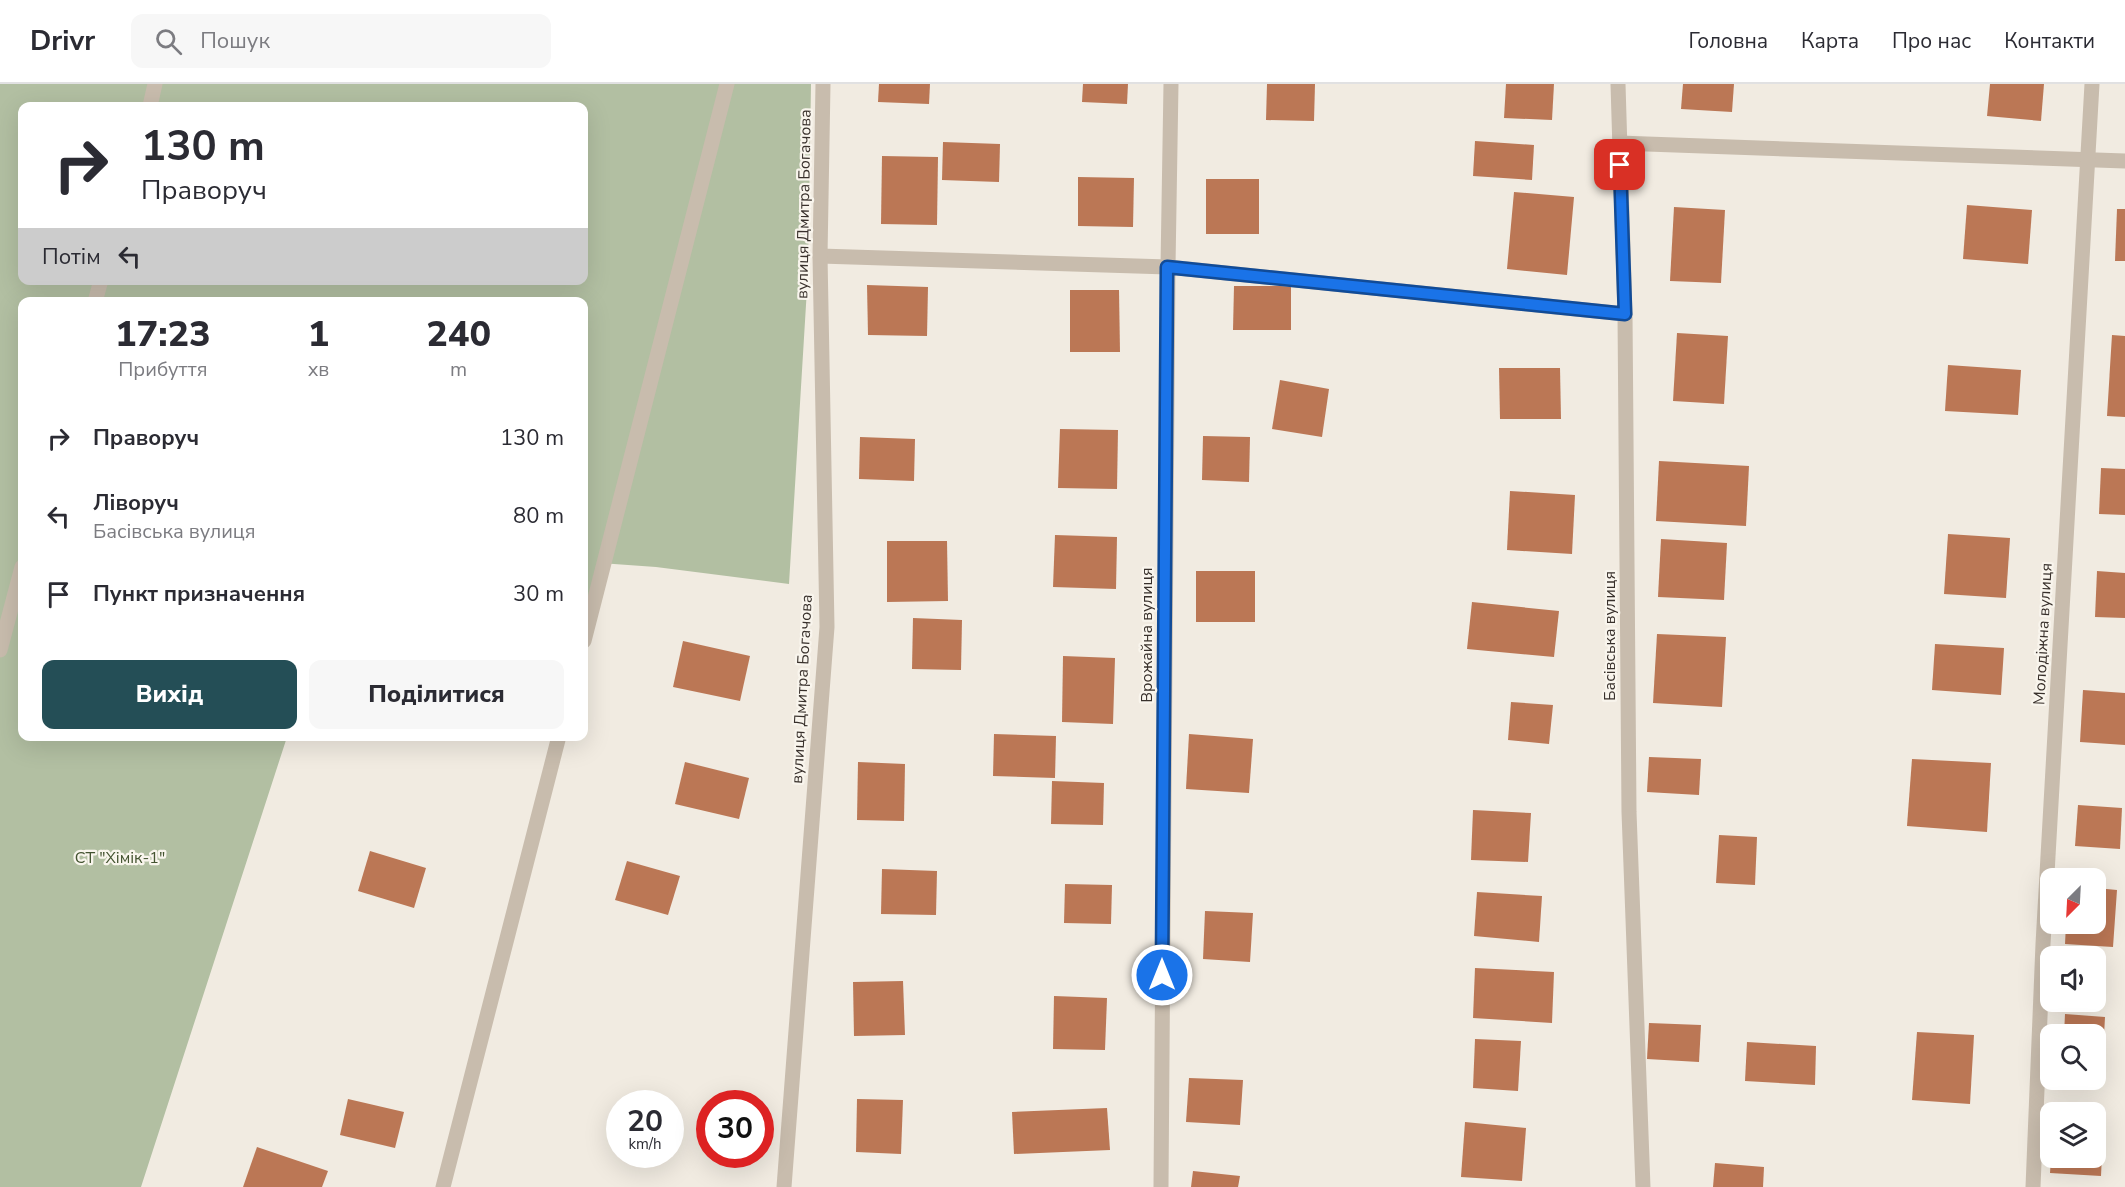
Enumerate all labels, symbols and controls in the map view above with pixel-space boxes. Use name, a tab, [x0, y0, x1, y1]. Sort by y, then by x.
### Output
search box	[131, 14, 551, 68]
text: Drivr	[30, 22, 95, 60]
icon: search	[152, 25, 185, 58]
text: Пошук	[200, 26, 270, 56]
text: Головна	[1688, 27, 1768, 55]
text: Карта	[1801, 27, 1859, 55]
text: Про нас	[1892, 27, 1971, 55]
text: Контакти	[2004, 27, 2095, 55]
street label: вулиця Дмитра Богачова	[791, 109, 817, 299]
text: 130 m	[141, 118, 265, 175]
icon: right	[42, 126, 120, 204]
pin	[1594, 139, 1645, 190]
icon: arrive	[1603, 148, 1636, 181]
text: Праворуч	[141, 172, 267, 209]
icon: left	[113, 240, 146, 273]
text: Потім	[42, 242, 101, 272]
text: 17:23	[115, 310, 211, 359]
text: 1	[308, 310, 329, 359]
text: 240	[426, 310, 491, 359]
text: Прибуття	[118, 356, 207, 383]
text: хв	[308, 356, 329, 383]
text: m	[450, 356, 467, 383]
icon: right	[42, 422, 75, 455]
text: Праворуч	[93, 423, 199, 453]
text: 130 m	[500, 423, 564, 453]
text: Ліворуч	[93, 488, 179, 518]
icon: left	[42, 500, 75, 533]
text: 80 m	[513, 501, 564, 531]
text: Басівська вулиця	[93, 518, 256, 545]
street label: Молодіжна вулиця	[2028, 562, 2058, 706]
street label: Врожайна вулиця	[1136, 567, 1158, 703]
street label: Басівська вулиця	[1599, 571, 1621, 701]
icon: arrive	[42, 578, 75, 611]
text: Пункт призначення	[93, 579, 305, 609]
text: 30 m	[513, 579, 564, 609]
street label: вулиця Дмитра Богачова	[786, 594, 818, 784]
button: Вихід	[42, 660, 297, 729]
button: Поділитися	[309, 660, 564, 729]
park label: СТ "Хімік-1"	[75, 847, 165, 869]
north arrow	[2040, 868, 2106, 934]
map controls	[2040, 868, 2106, 1168]
position arrow	[1130, 943, 1194, 1007]
button: sound	[2040, 946, 2106, 1012]
button: search	[2040, 1024, 2106, 1090]
speed limit sign: 30	[696, 1090, 774, 1168]
text: 20	[627, 1101, 663, 1142]
button: layers	[2040, 1102, 2106, 1168]
text: km/h	[628, 1134, 662, 1154]

